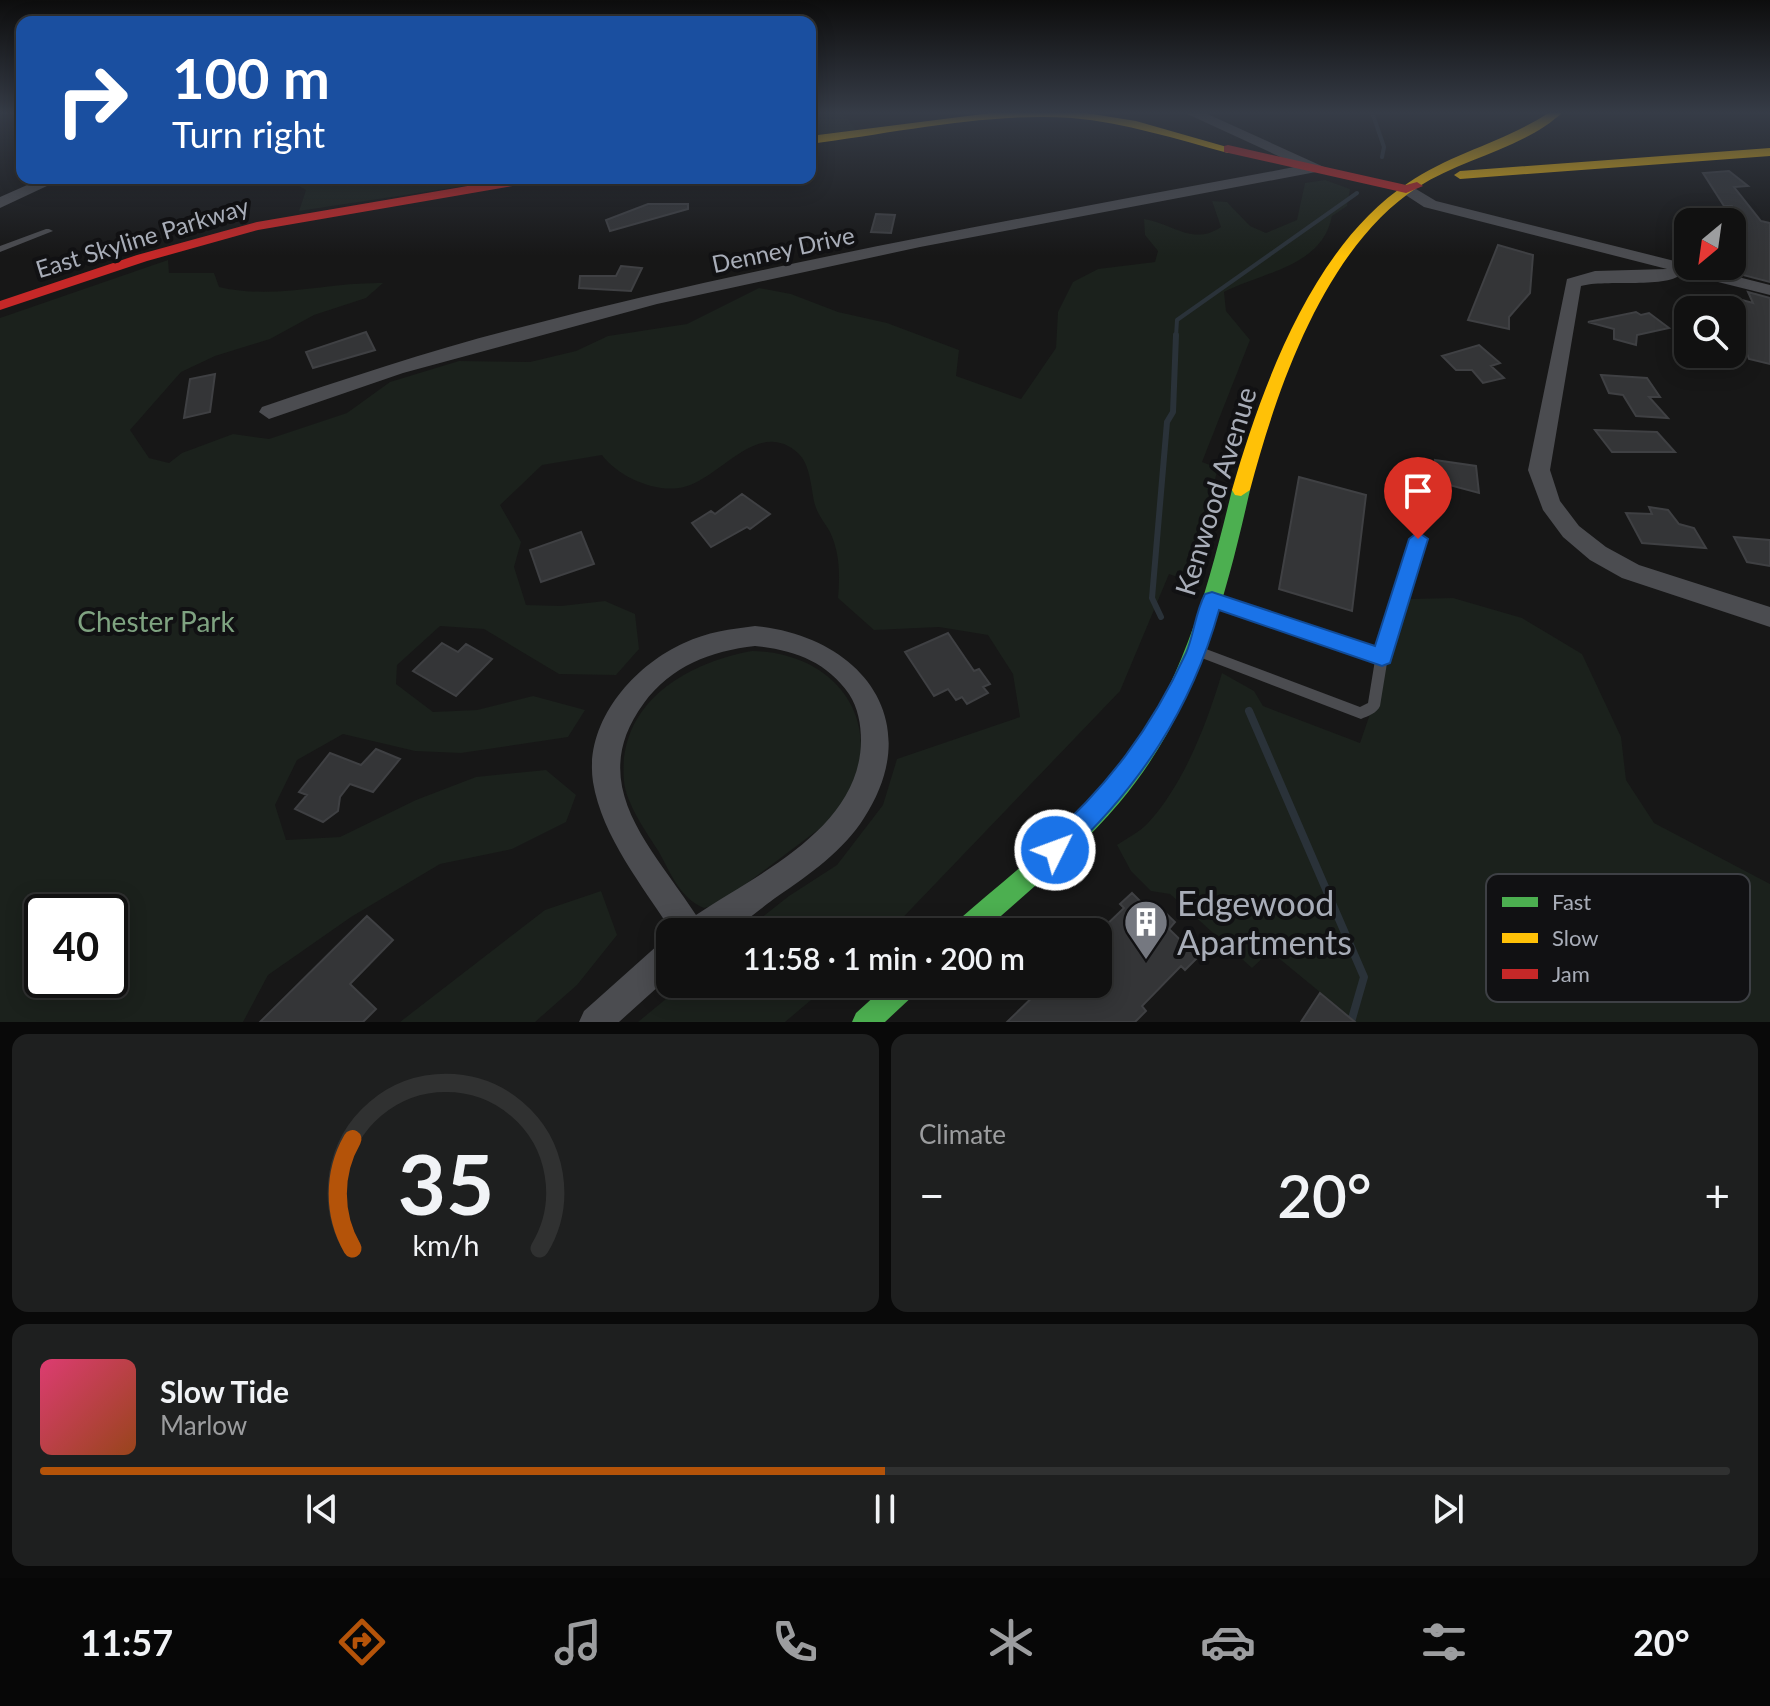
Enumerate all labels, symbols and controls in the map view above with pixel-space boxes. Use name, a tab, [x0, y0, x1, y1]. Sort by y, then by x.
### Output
text: 100 m	[172, 44, 330, 111]
icon: right	[40, 48, 144, 152]
text: Turn right	[172, 112, 325, 156]
street label: East Skyline Parkway	[32, 191, 253, 283]
north arrow	[1674, 208, 1746, 280]
map controls	[1674, 208, 1746, 368]
street label: Denney Drive	[709, 220, 857, 278]
button: search	[1674, 296, 1746, 368]
street label: Kenwood Avenue	[1167, 383, 1263, 599]
pin	[1384, 457, 1452, 539]
icon: arrive	[1396, 469, 1440, 513]
park label: Chester Park	[77, 604, 235, 638]
position arrow	[1013, 808, 1097, 892]
legend	[1486, 874, 1750, 1002]
place label: Edgewood Apartments	[1177, 882, 1352, 962]
text: Fast	[1552, 888, 1591, 915]
speed limit sign: 40	[24, 894, 128, 998]
building icon: Edgewood Apartments	[1122, 898, 1170, 961]
text: Slow	[1552, 924, 1599, 951]
text: 11:58 · 1 min · 200 m	[743, 940, 1025, 976]
text: Jam	[1552, 960, 1590, 987]
text: Climate	[919, 1118, 1006, 1150]
text: 35	[397, 1133, 494, 1233]
text: 20°	[1277, 1159, 1372, 1231]
text: −	[919, 1169, 945, 1221]
text: +	[1704, 1169, 1730, 1221]
text: km/h	[412, 1228, 479, 1262]
text: Slow Tide	[160, 1373, 289, 1409]
text: Marlow	[160, 1409, 247, 1441]
icon: previous	[300, 1487, 344, 1531]
icon: pause	[863, 1487, 907, 1531]
icon: next	[1426, 1487, 1470, 1531]
icon: directions	[334, 1614, 390, 1670]
icon: music	[550, 1614, 606, 1670]
icon: phone	[767, 1614, 823, 1670]
icon: climate	[983, 1614, 1039, 1670]
icon: car	[1200, 1614, 1256, 1670]
icon: filters	[1416, 1614, 1472, 1670]
text: 11:57	[80, 1620, 173, 1664]
text: 20°	[1633, 1620, 1690, 1664]

